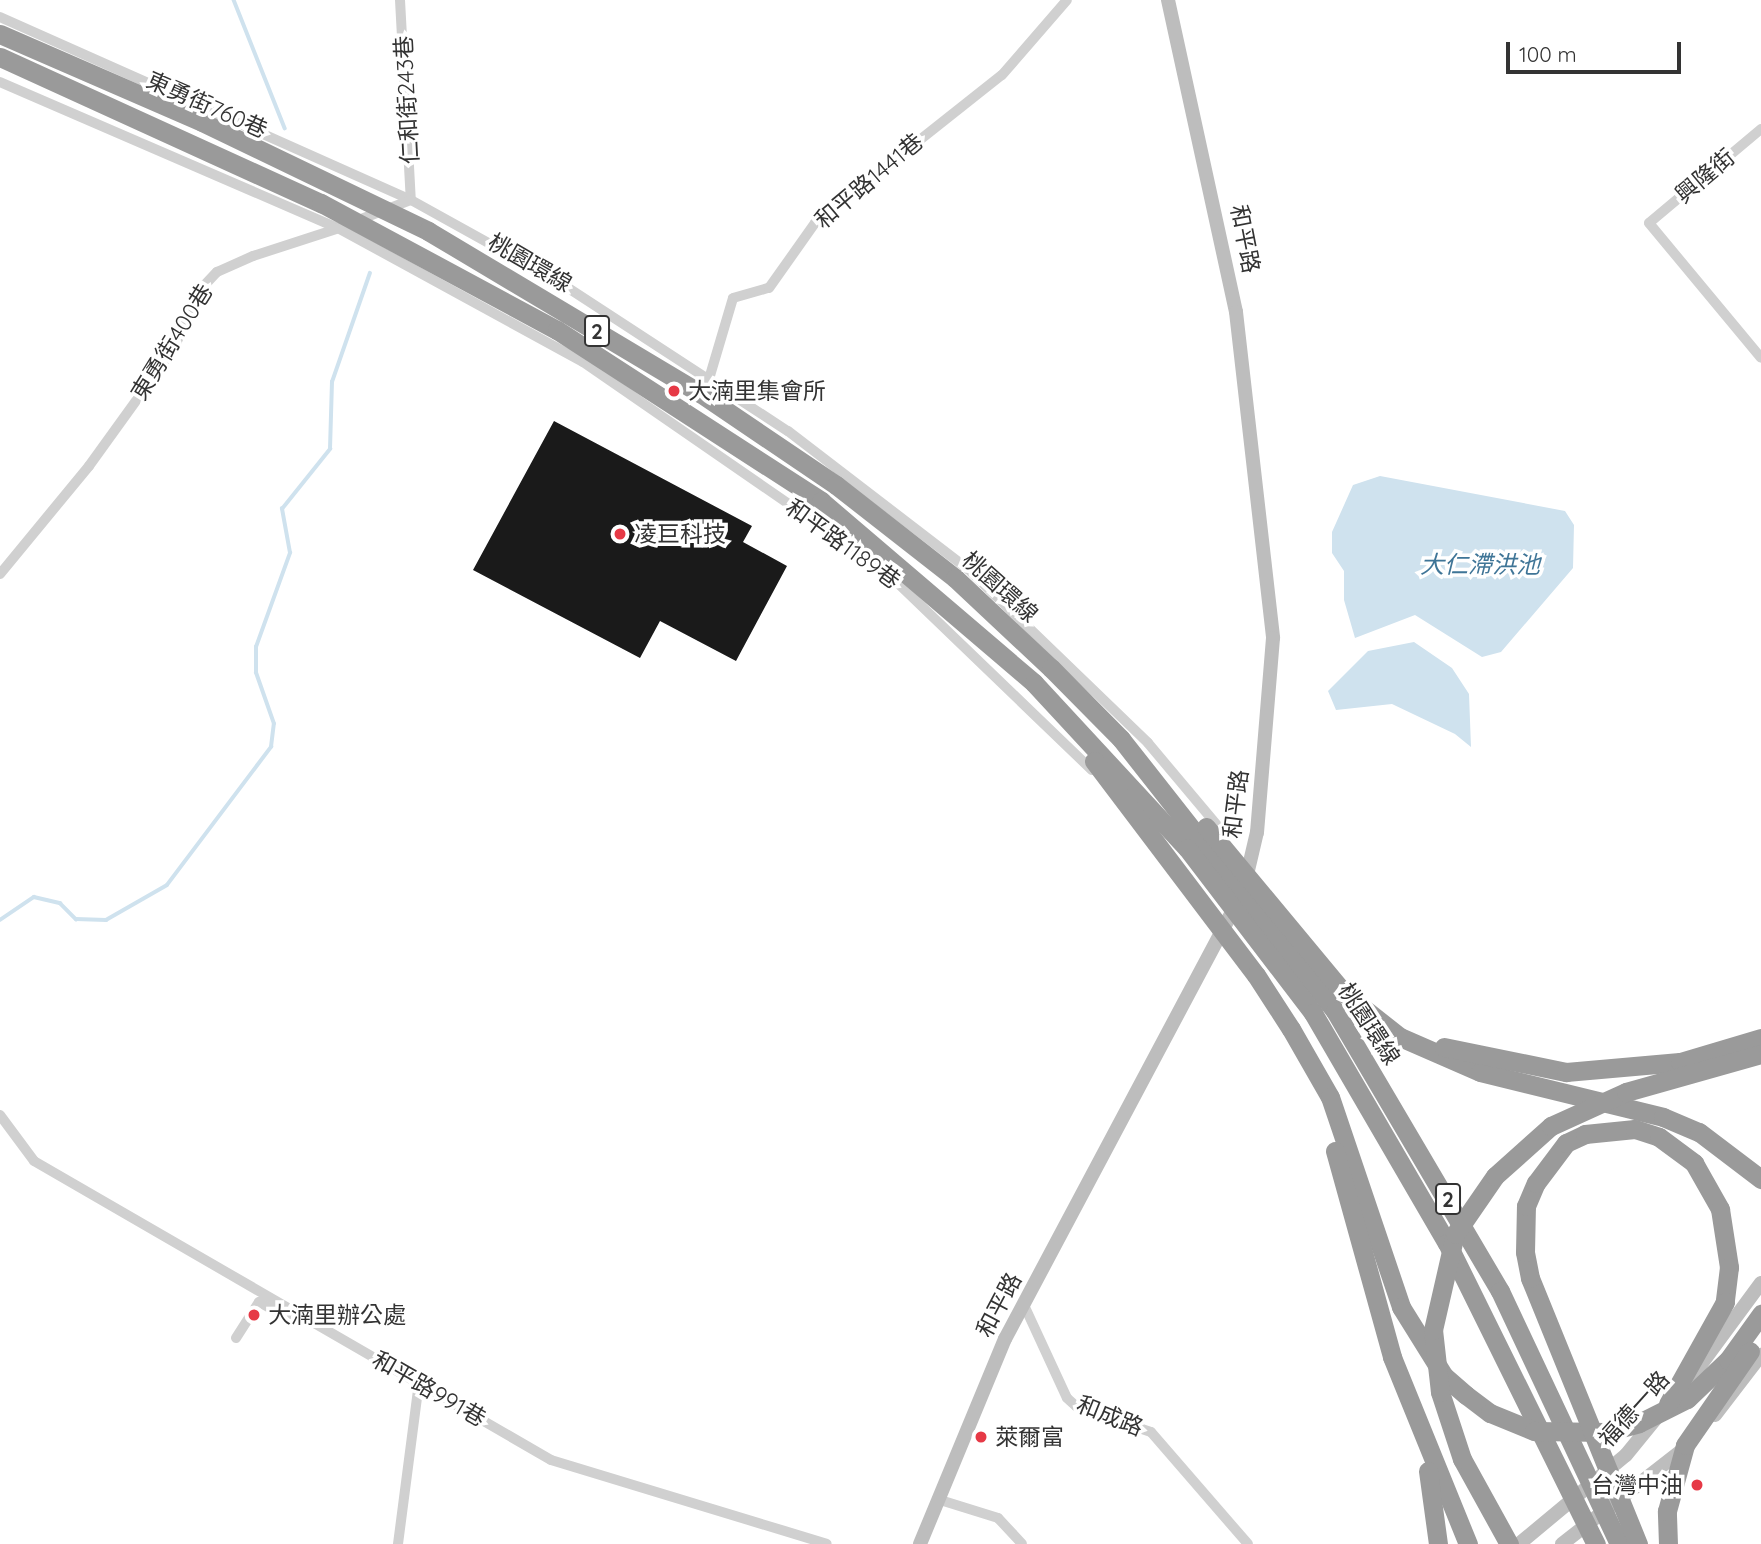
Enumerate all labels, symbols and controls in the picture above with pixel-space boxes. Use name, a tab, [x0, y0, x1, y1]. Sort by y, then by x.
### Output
scale bar	[1509, 28, 1684, 72]
street label: 仁和街243巷	[390, 35, 424, 165]
text: 100 m	[1519, 41, 1577, 67]
street label: 東勇街760巷	[142, 66, 272, 144]
street label: 和平路1441巷	[809, 128, 929, 234]
street label: 興隆街	[1670, 143, 1740, 209]
street label: 和平路	[1225, 203, 1265, 275]
street label: 桃園環線	[483, 228, 577, 298]
street label: 東勇街400巷	[125, 279, 219, 405]
road number: 2	[583, 314, 611, 348]
place label: 大湳里集會所	[688, 377, 826, 405]
marker: 大湳里集會所	[666, 383, 682, 399]
street label: 和平路1189巷	[781, 493, 905, 595]
place label: 凌巨科技	[634, 520, 726, 548]
marker: 凌巨科技	[612, 526, 628, 542]
street label: 桃園環線	[957, 546, 1043, 628]
water label: 大仁滯洪池	[1420, 551, 1540, 579]
street label: 和平路	[1218, 768, 1254, 840]
street label: 桃園環線	[1332, 978, 1406, 1070]
road number: 2	[1434, 1182, 1462, 1216]
street label: 和平路	[971, 1268, 1027, 1342]
place label: 大湳里辦公處	[268, 1301, 406, 1329]
marker: 大湳里辦公處	[246, 1307, 262, 1323]
street label: 和平路991巷	[367, 1345, 491, 1433]
street label: 福德一路	[1593, 1366, 1675, 1452]
street label: 和成路	[1073, 1390, 1147, 1442]
place label: 萊爾富	[995, 1423, 1064, 1451]
marker: 萊爾富	[973, 1429, 989, 1445]
place label: 台灣中油	[1591, 1471, 1683, 1499]
marker: 台灣中油	[1689, 1477, 1705, 1493]

